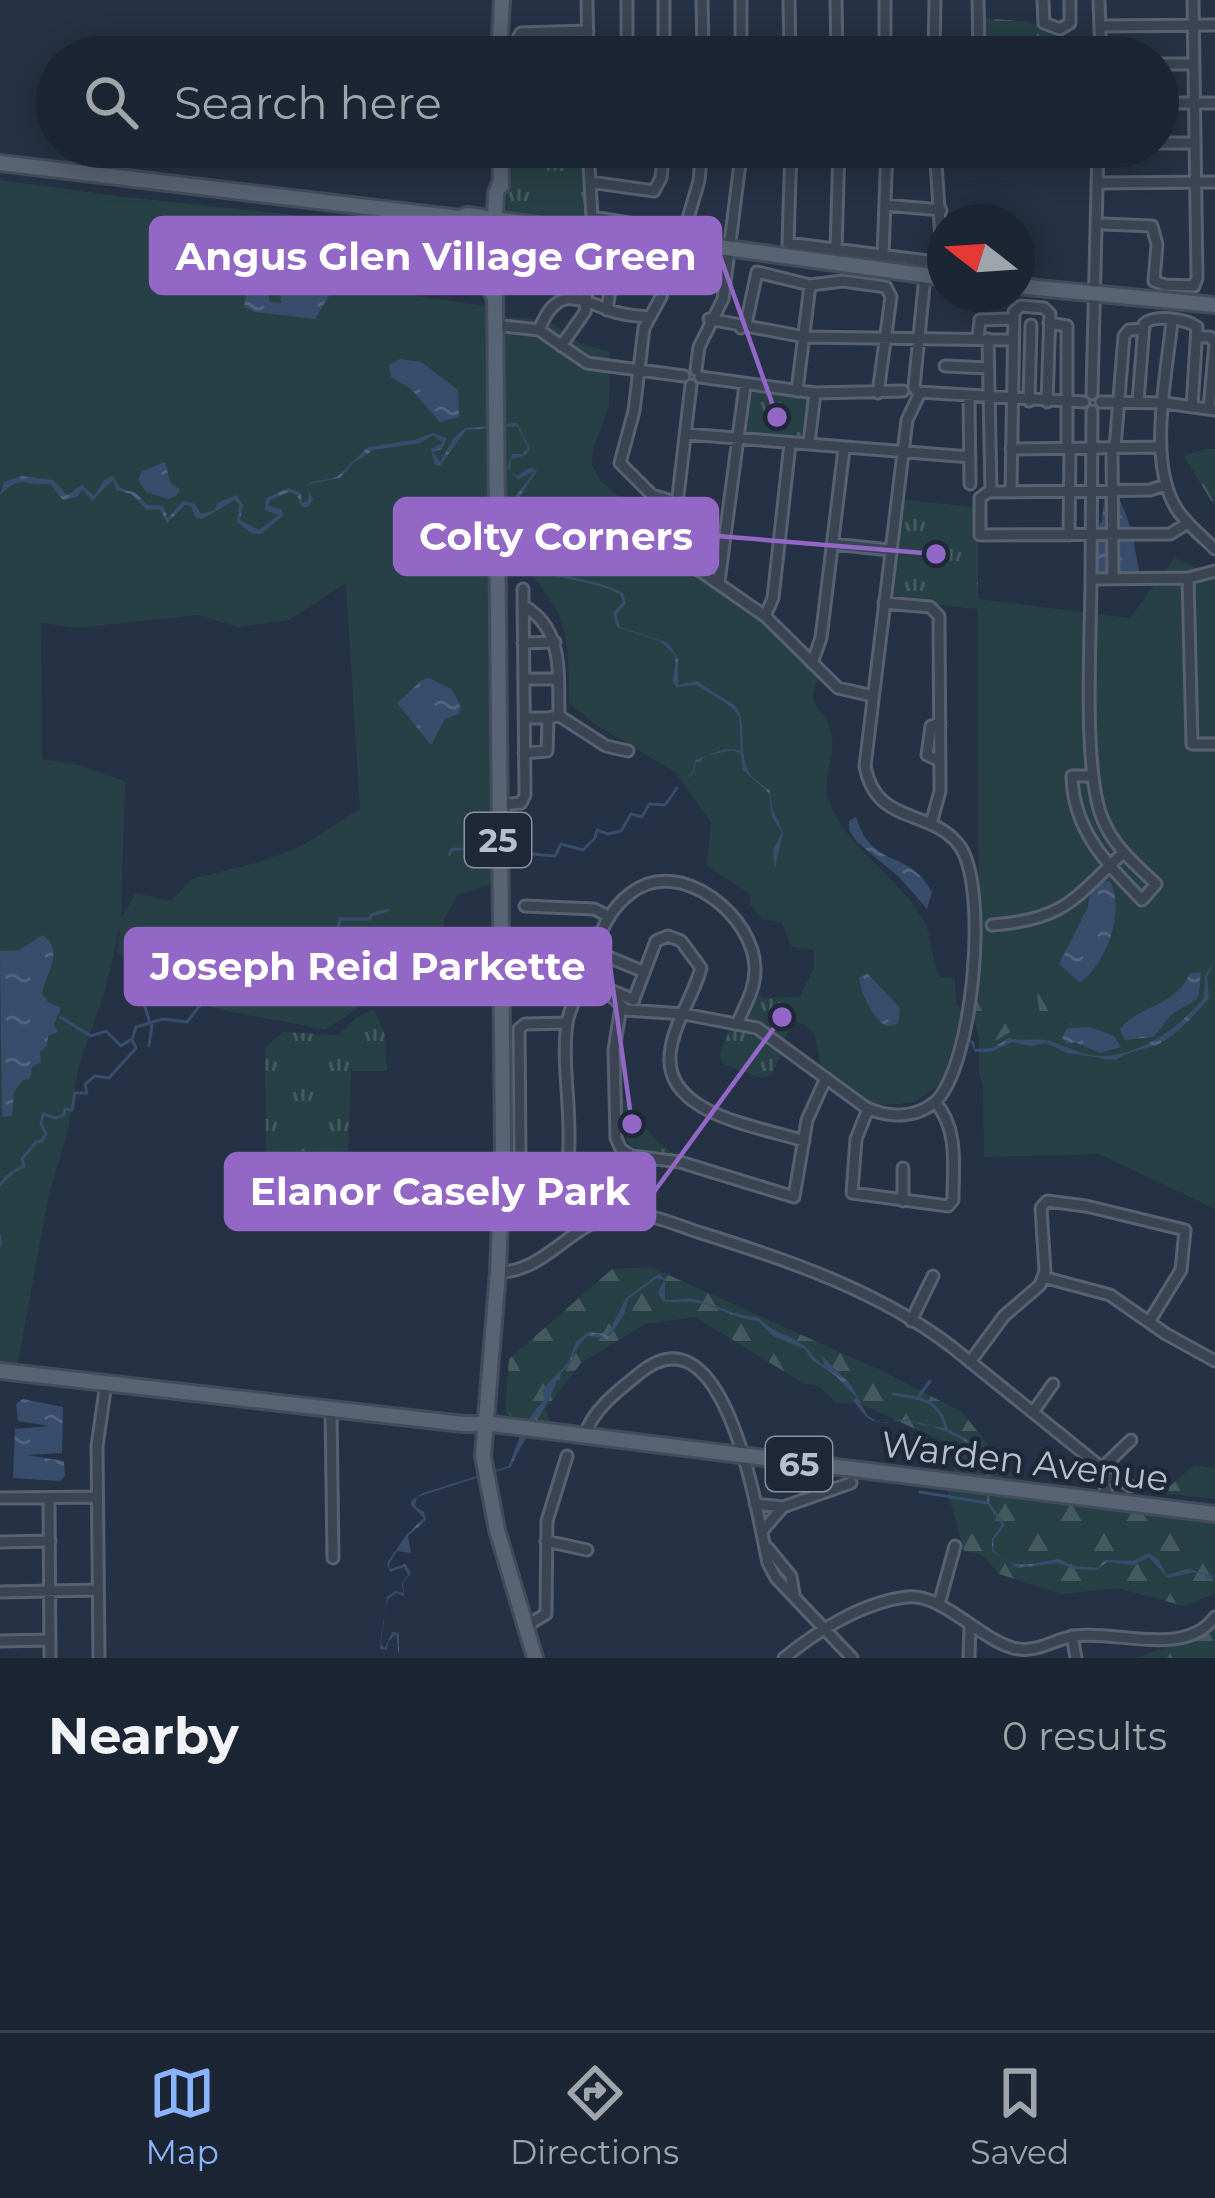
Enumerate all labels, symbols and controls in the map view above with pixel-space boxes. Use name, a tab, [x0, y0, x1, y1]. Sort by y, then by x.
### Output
search box	[36, 36, 1179, 168]
icon: search	[78, 69, 144, 135]
text: Search here	[174, 75, 442, 130]
north arrow	[927, 204, 1035, 312]
callout: Angus Glen Village Green	[151, 218, 720, 293]
text: Angus Glen Village Green	[174, 232, 697, 280]
callout: Colty Corners	[395, 499, 717, 574]
text: Colty Corners	[419, 512, 693, 560]
road number: 25	[465, 813, 531, 867]
callout: Joseph Reid Parkette	[126, 929, 610, 1004]
text: Joseph Reid Parkette	[149, 942, 586, 990]
callout: Elanor Casely Park	[226, 1154, 654, 1229]
text: Elanor Casely Park	[250, 1167, 631, 1215]
street label: Warden Avenue	[879, 1422, 1171, 1500]
road number: 65	[766, 1437, 832, 1491]
text: Nearby	[48, 1705, 239, 1767]
text: 0 results	[1002, 1712, 1167, 1760]
tab: Map	[146, 2060, 219, 2172]
tab: Directions	[510, 2060, 679, 2172]
tab: Saved	[970, 2060, 1069, 2172]

